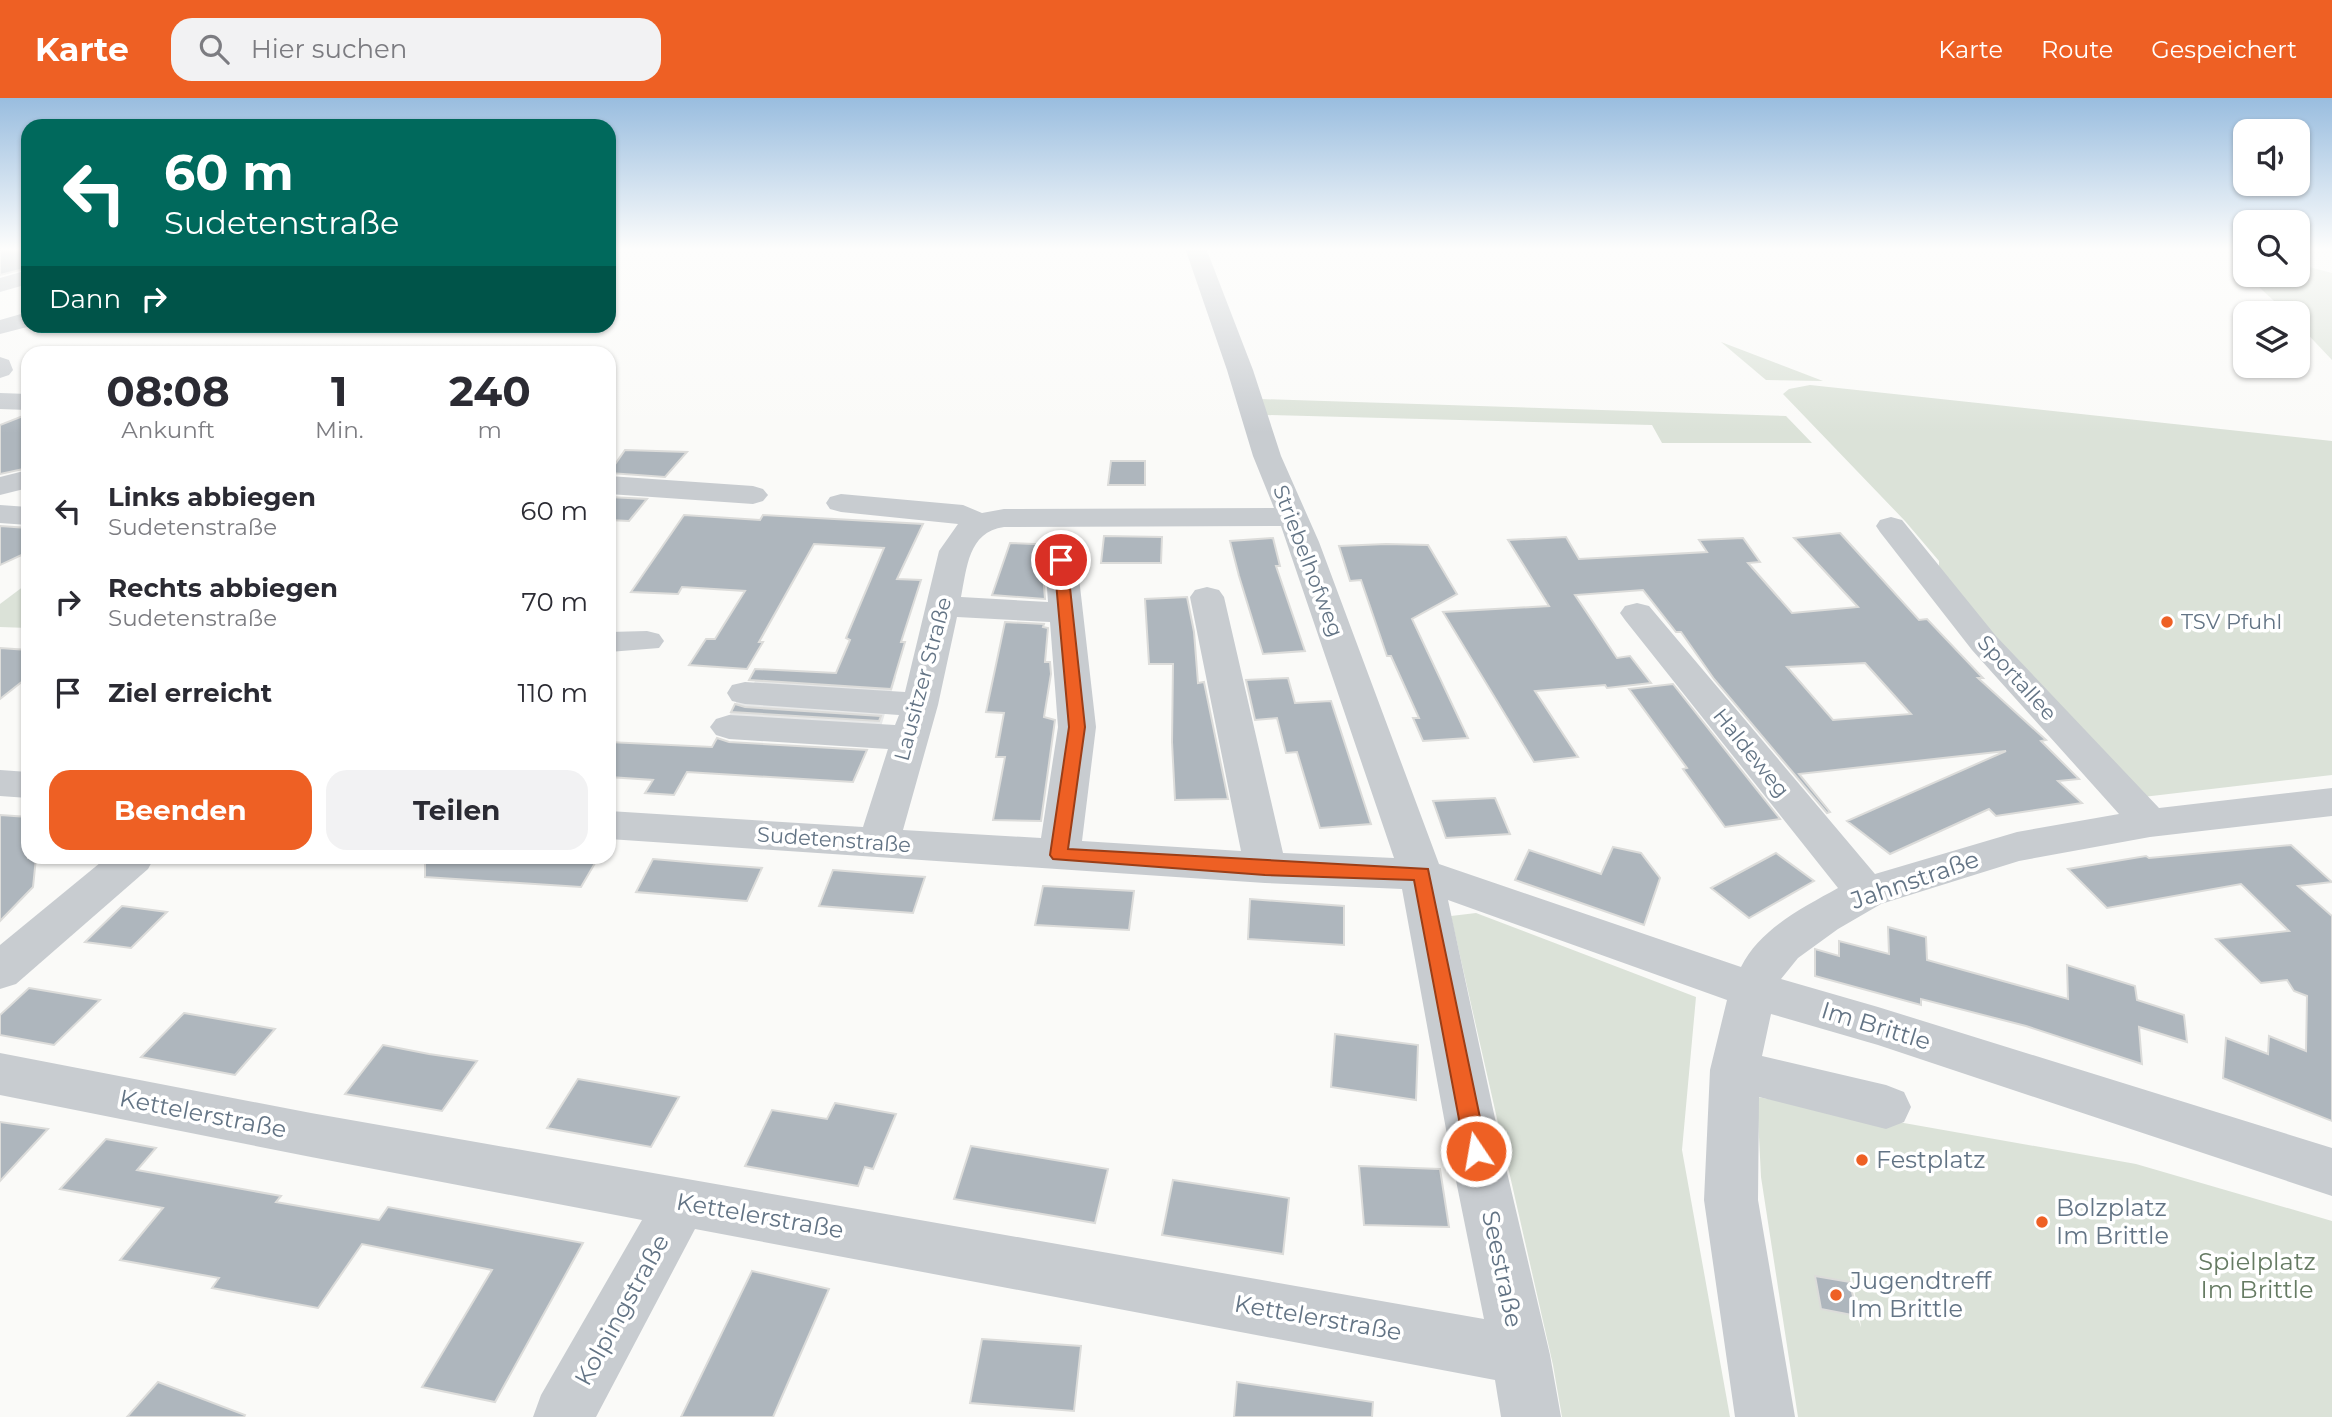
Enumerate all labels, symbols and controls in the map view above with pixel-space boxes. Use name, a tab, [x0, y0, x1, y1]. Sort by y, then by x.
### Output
search box	[171, 18, 661, 81]
text: Karte	[35, 29, 129, 69]
icon: search	[195, 30, 233, 68]
text: Hier suchen	[251, 33, 407, 65]
text: Karte	[1938, 35, 2003, 64]
text: Route	[2041, 35, 2113, 64]
text: Gespeichert	[2151, 35, 2297, 64]
map controls	[2233, 119, 2310, 378]
button: sound	[2233, 119, 2310, 196]
text: 60 m	[164, 143, 294, 202]
icon: left	[49, 147, 140, 238]
text: Sudetenstraße	[164, 203, 399, 242]
button: search	[2233, 210, 2310, 287]
icon: right	[135, 280, 173, 318]
text: Dann	[49, 283, 121, 315]
button: layers	[2233, 301, 2310, 378]
text: 08:08	[106, 365, 230, 417]
text: 1	[331, 365, 348, 417]
text: 240	[449, 365, 531, 417]
text: Ankunft	[121, 416, 215, 444]
text: Min.	[315, 416, 364, 444]
text: m	[478, 416, 502, 444]
text: Links abbiegen	[108, 481, 316, 513]
street label: Striebelhofweg	[1268, 481, 1349, 640]
icon: left	[49, 492, 87, 530]
text: 60 m	[521, 495, 588, 527]
text: Sudetenstraße	[108, 513, 277, 541]
pin	[1031, 530, 1091, 590]
icon: arrive	[1042, 541, 1080, 579]
text: Rechts abbiegen	[108, 572, 338, 604]
icon: right	[49, 583, 87, 621]
text: 70 m	[522, 586, 588, 618]
street label: Lausitzer Straße	[889, 594, 956, 763]
text: Sudetenstraße	[108, 604, 277, 632]
place label: TSV Pfuhl	[2181, 609, 2282, 634]
marker: TSV Pfuhl	[2159, 614, 2175, 630]
street label: Sportallee	[1973, 630, 2062, 725]
icon: arrive	[49, 674, 87, 712]
text: Ziel erreicht	[108, 677, 272, 709]
text: 110 m	[518, 677, 588, 709]
street label: Haldeweg	[1708, 703, 1795, 802]
button: Beenden	[49, 770, 312, 850]
button: Teilen	[326, 770, 588, 850]
street label: Sudetenstraße	[756, 822, 912, 857]
street label: Jahnstraße	[1846, 844, 1983, 915]
street label: Im Brittle	[1818, 995, 1934, 1056]
street label: Kettelerstraße	[117, 1083, 289, 1144]
position arrow	[1439, 1114, 1513, 1188]
place label: Festplatz	[1876, 1145, 1986, 1174]
marker: Festplatz	[1854, 1152, 1870, 1168]
street label: Kettelerstraße	[674, 1187, 846, 1245]
place label: Bolzplatz Im Brittle	[2056, 1193, 2169, 1250]
street label: Seestraße	[1476, 1208, 1529, 1330]
marker: Bolzplatz Im Brittle	[2034, 1214, 2050, 1230]
street label: Kolpingstraße	[568, 1229, 675, 1390]
park label: Spielplatz Im Brittle	[2198, 1247, 2316, 1304]
place label: Jugendtreff Im Brittle	[1849, 1266, 1992, 1323]
marker: Jugendtreff Im Brittle	[1828, 1287, 1844, 1303]
street label: Kettelerstraße	[1232, 1289, 1404, 1347]

